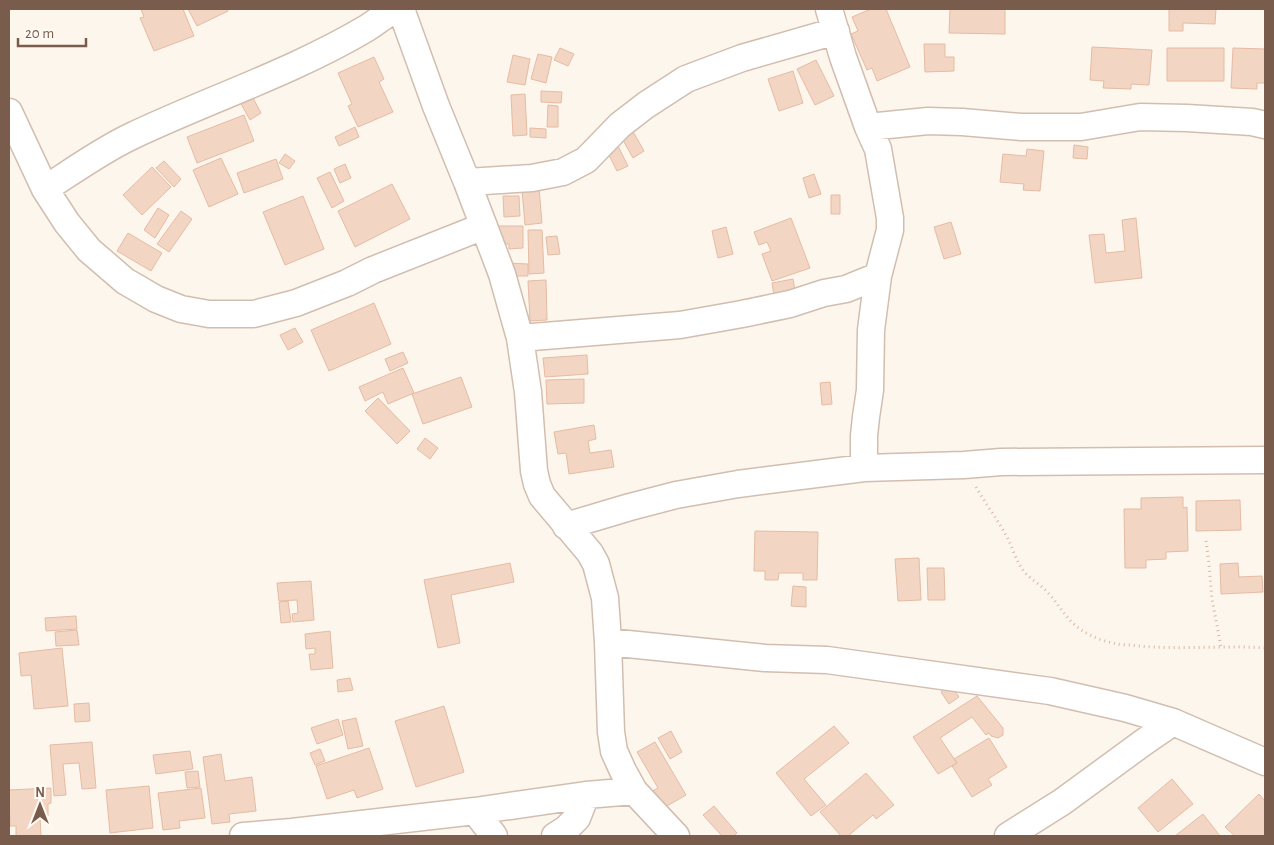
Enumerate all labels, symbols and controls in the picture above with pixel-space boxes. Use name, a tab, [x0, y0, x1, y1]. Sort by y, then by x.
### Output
scale bar	[18, 15, 85, 47]
text: 20 m	[25, 26, 54, 41]
north arrow	[15, 780, 65, 830]
text: N	[35, 786, 45, 800]

